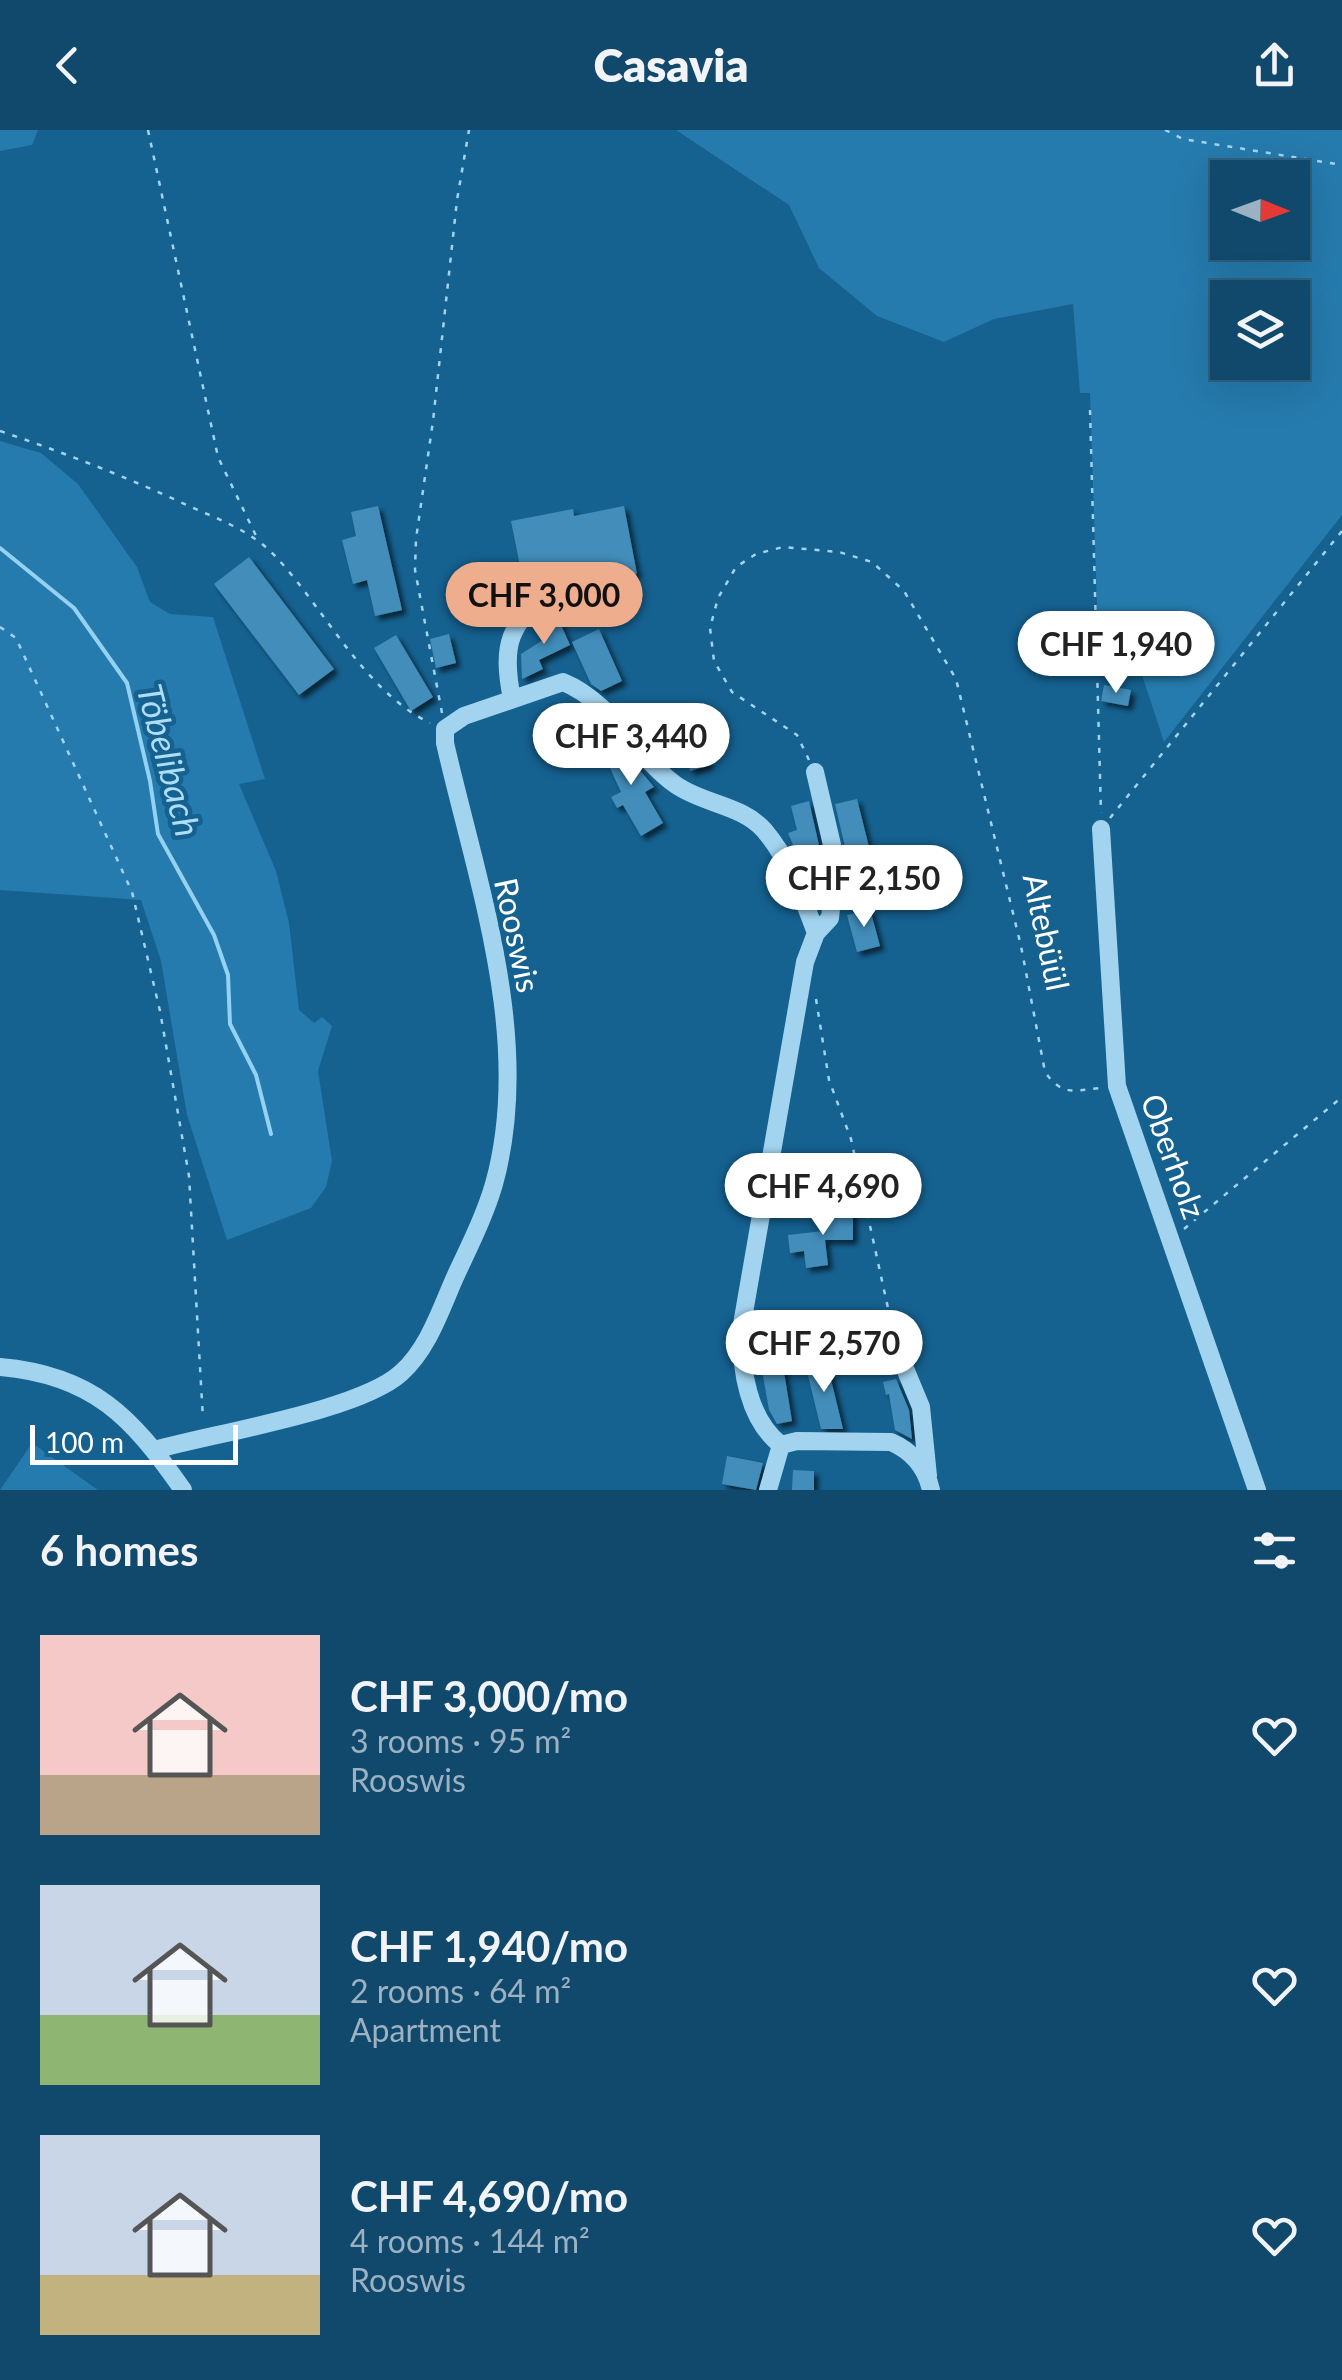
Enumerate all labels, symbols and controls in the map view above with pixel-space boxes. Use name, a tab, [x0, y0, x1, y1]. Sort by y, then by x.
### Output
icon: back	[40, 38, 95, 93]
text: Casavia	[593, 38, 749, 92]
icon: share	[1247, 38, 1302, 93]
north arrow	[1210, 160, 1310, 260]
map controls	[1210, 160, 1310, 380]
button: layers	[1210, 280, 1310, 380]
pin: CHF 3,000	[430, 562, 658, 647]
text: CHF 3,000	[468, 575, 620, 614]
pin: CHF 1,940	[1002, 611, 1230, 696]
text: CHF 1,940	[1040, 624, 1192, 663]
water label: Töbelibach	[130, 679, 210, 841]
pin: CHF 3,440	[517, 703, 745, 788]
text: CHF 3,440	[555, 716, 707, 755]
pin: CHF 2,150	[750, 845, 978, 930]
text: CHF 2,150	[788, 858, 940, 897]
street label: Altebüül	[1016, 870, 1078, 994]
street label: Rooswis	[487, 874, 549, 996]
street label: Oberholz	[1133, 1088, 1215, 1224]
pin: CHF 4,690	[709, 1153, 937, 1238]
text: CHF 4,690	[747, 1166, 899, 1205]
pin: CHF 2,570	[710, 1310, 938, 1395]
text: CHF 2,570	[748, 1323, 900, 1362]
scale bar	[30, 1420, 238, 1464]
text: 100 m	[45, 1425, 124, 1459]
icon: filters	[1247, 1523, 1302, 1578]
text: 6 homes	[40, 1525, 198, 1575]
text: CHF 3,000/mo	[350, 1671, 628, 1721]
icon: home	[120, 1675, 240, 1795]
icon: heart	[1247, 1708, 1302, 1763]
text: 3 rooms · 95 m²	[350, 1721, 571, 1760]
text: Rooswis	[350, 1760, 466, 1799]
text: CHF 1,940/mo	[350, 1921, 628, 1971]
icon: home	[120, 1925, 240, 2045]
icon: heart	[1247, 1958, 1302, 2013]
text: 2 rooms · 64 m²	[350, 1971, 571, 2010]
text: Apartment	[350, 2010, 501, 2049]
text: CHF 4,690/mo	[350, 2171, 628, 2221]
icon: home	[120, 2175, 240, 2295]
icon: heart	[1247, 2208, 1302, 2263]
text: 4 rooms · 144 m²	[350, 2221, 590, 2260]
text: Rooswis	[350, 2260, 466, 2299]

